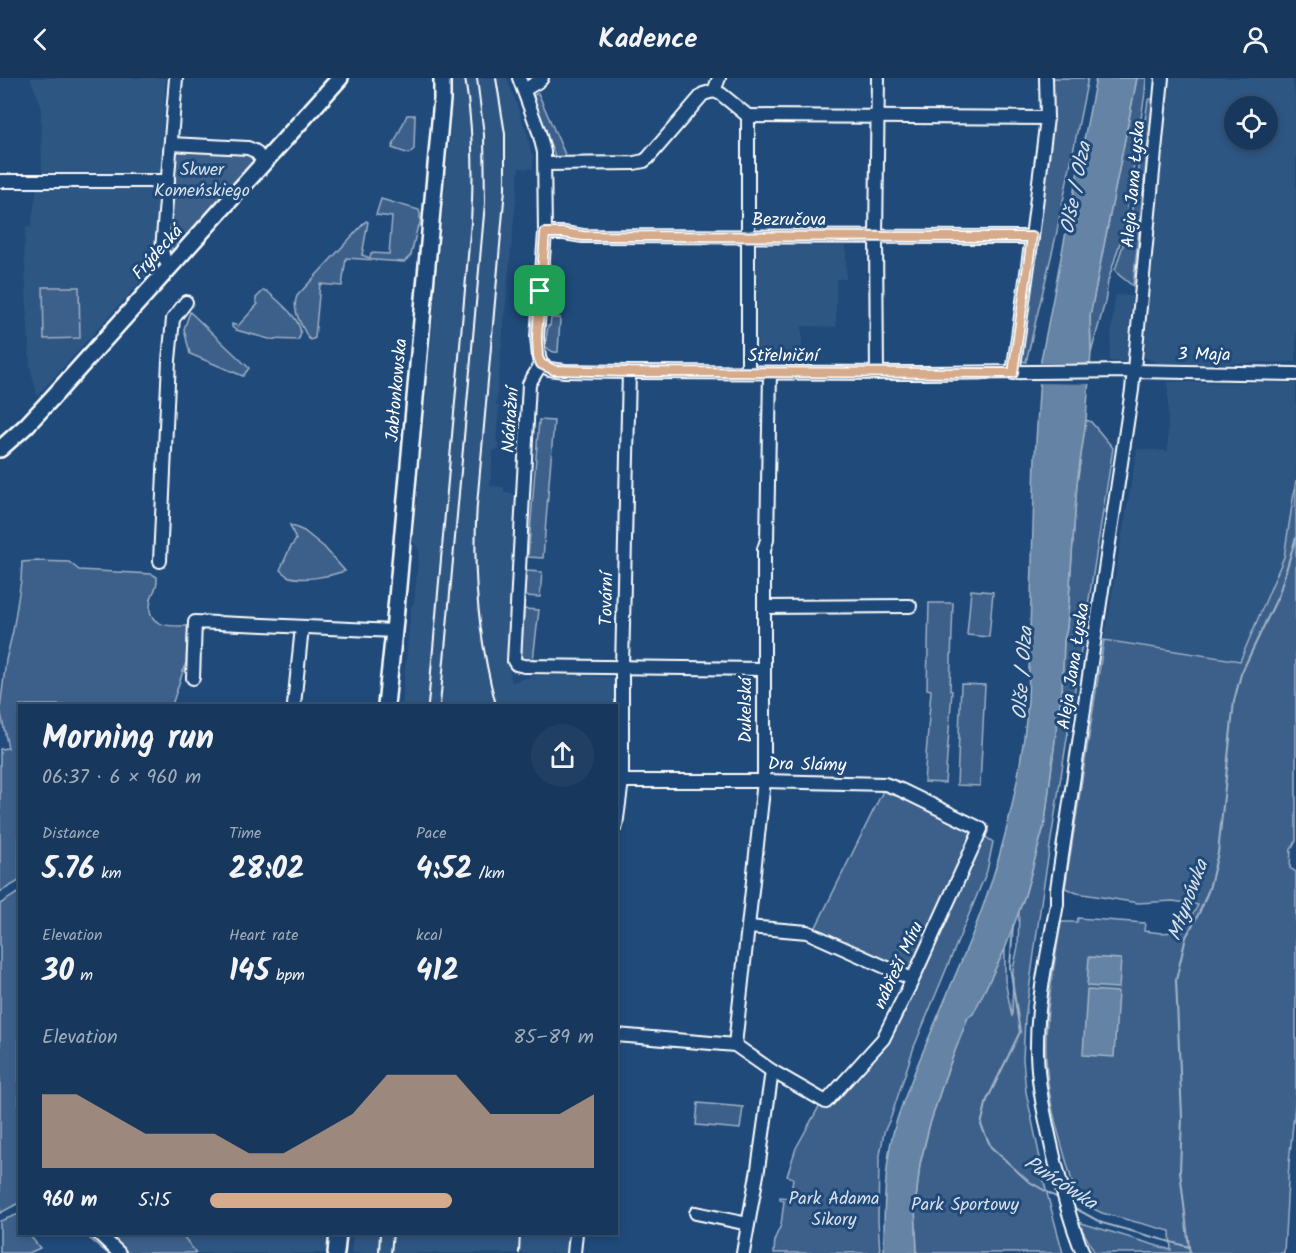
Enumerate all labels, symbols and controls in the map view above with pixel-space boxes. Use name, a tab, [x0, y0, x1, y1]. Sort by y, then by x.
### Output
text: Kadence	[598, 18, 698, 61]
icon: back	[24, 23, 57, 56]
icon: person	[1239, 23, 1272, 56]
map controls	[1224, 96, 1278, 150]
button: locate	[1224, 96, 1278, 150]
street label: Aleja Jana Łyska	[1114, 119, 1155, 249]
water label: Olše / Olza	[1052, 138, 1102, 237]
park label: Skwer Komeńskiego	[154, 156, 250, 206]
street label: Bezručova	[752, 206, 826, 235]
street label: Frýdecká	[125, 218, 192, 287]
pin	[514, 265, 565, 316]
icon: arrive	[523, 274, 556, 307]
street label: Jabłonkowska	[379, 337, 416, 443]
street label: 3 Maja	[1177, 341, 1231, 370]
street label: Střelniční	[748, 342, 821, 371]
street label: Nádražní	[495, 384, 528, 454]
street label: Tovární	[593, 569, 623, 626]
street label: Aleja Jana Łyska	[1050, 601, 1099, 732]
water label: Olše / Olza	[1005, 624, 1043, 721]
street label: Dukelská	[732, 676, 761, 743]
text: Morning run	[42, 713, 214, 766]
button: share	[531, 724, 594, 787]
street label: Dra Slámy	[767, 750, 847, 781]
text: 06:37 · 6 × 960 m	[42, 762, 201, 794]
text: Distance	[42, 821, 100, 846]
text: Time	[229, 821, 261, 846]
text: Pace	[416, 821, 447, 846]
text: 5.76	[42, 846, 95, 894]
text: 28:02	[229, 846, 304, 894]
text: 4:52	[416, 846, 472, 894]
water label: Młynówka	[1159, 854, 1219, 946]
text: km	[95, 861, 121, 886]
text: /km	[472, 861, 505, 886]
street label: nábřeží Míru	[866, 917, 932, 1014]
text: Elevation	[42, 923, 103, 948]
text: Heart rate	[229, 923, 299, 948]
text: kcal	[416, 923, 442, 948]
text: 30	[42, 948, 74, 996]
text: 145	[229, 948, 270, 996]
text: 412	[416, 948, 459, 996]
text: m	[74, 963, 93, 988]
text: bpm	[270, 963, 305, 988]
text: Elevation	[42, 1022, 118, 1054]
text: 85–89 m	[513, 1022, 594, 1054]
water label: Puńcówka	[1017, 1148, 1104, 1220]
text: 960 m	[42, 1185, 97, 1217]
text: 5:15	[138, 1185, 171, 1217]
park label: Park Adama Sikory	[789, 1185, 879, 1235]
park label: Park Sportowy	[911, 1191, 1019, 1220]

